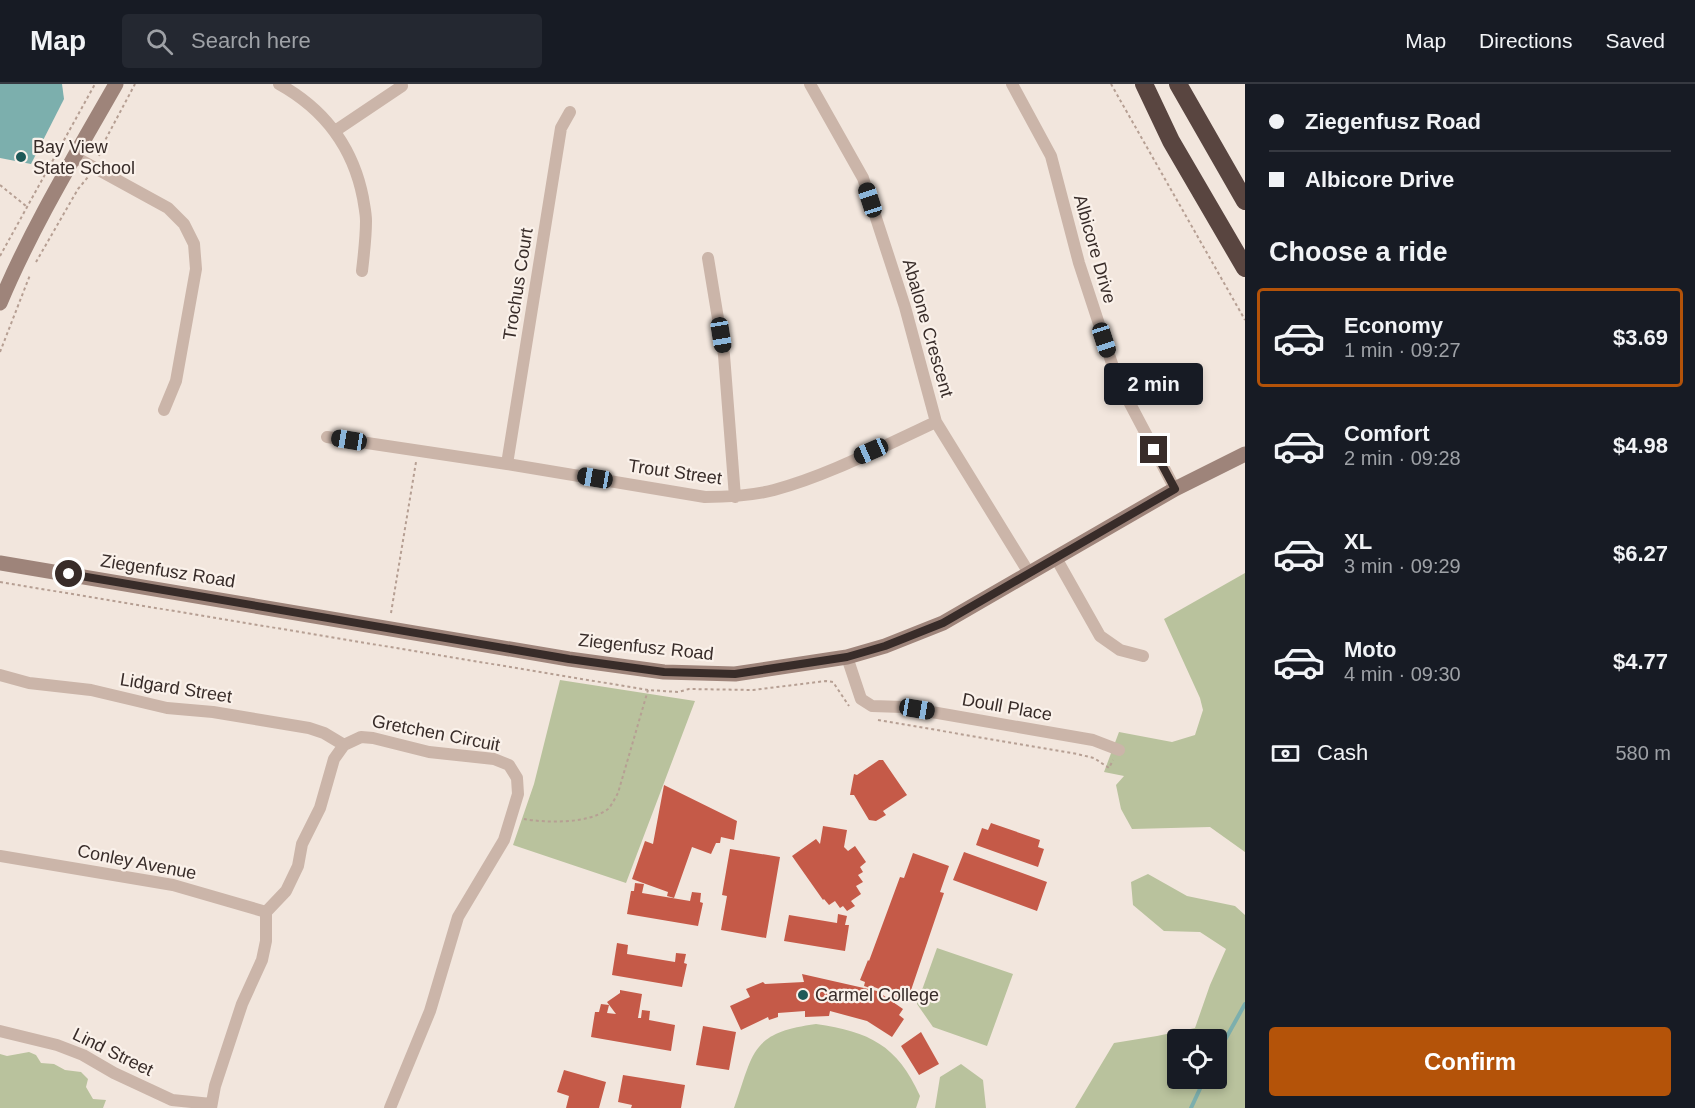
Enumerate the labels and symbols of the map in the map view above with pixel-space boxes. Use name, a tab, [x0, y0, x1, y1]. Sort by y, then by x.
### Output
place label: Bay View State School	[33, 137, 135, 178]
marker: Bay View State School	[14, 150, 28, 164]
car	[856, 180, 884, 220]
street label: Albicore Drive	[1070, 192, 1120, 306]
street label: Trochus Court	[499, 226, 537, 342]
street label: Abalone Crescent	[899, 256, 957, 400]
car	[709, 316, 733, 354]
car	[1090, 320, 1118, 360]
callout: 2 min	[1104, 363, 1204, 405]
car	[330, 428, 368, 452]
car	[851, 435, 891, 467]
route end	[1140, 436, 1167, 463]
street label: Trout Street	[627, 456, 723, 488]
car	[576, 466, 614, 490]
street label: Ziegenfusz Road	[99, 550, 237, 592]
route start	[55, 560, 82, 587]
street label: Ziegenfusz Road	[577, 630, 715, 664]
street label: Lidgard Street	[119, 669, 233, 707]
street label: Doull Place	[960, 689, 1054, 725]
car	[898, 697, 936, 721]
street label: Gretchen Circuit	[370, 711, 502, 755]
street label: Conley Avenue	[76, 841, 198, 883]
place label: Carmel College	[815, 985, 939, 1005]
marker: Carmel College	[796, 988, 810, 1002]
street label: Lind Street	[69, 1024, 157, 1080]

